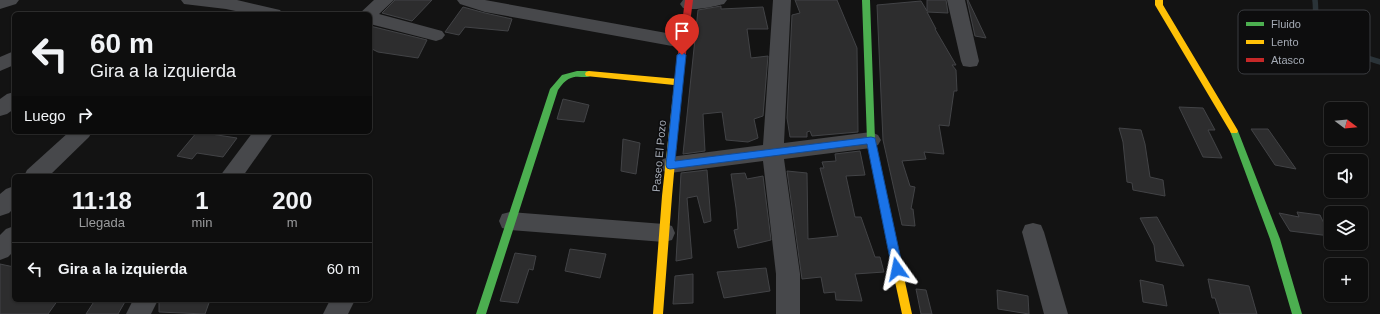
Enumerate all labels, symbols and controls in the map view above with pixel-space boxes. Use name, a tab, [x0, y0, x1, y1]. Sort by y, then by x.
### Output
legend	[1238, 10, 1370, 74]
pin	[665, 14, 699, 55]
text: Fluido	[1271, 18, 1301, 30]
icon: arrive	[671, 20, 693, 42]
icon: left	[24, 28, 76, 80]
text: 60 m	[90, 28, 154, 59]
text: Lento	[1271, 36, 1299, 48]
text: Atasco	[1271, 54, 1305, 66]
text: Gira a la izquierda	[90, 61, 236, 81]
north arrow	[1324, 102, 1368, 146]
map controls	[1324, 102, 1368, 302]
icon: right	[74, 104, 96, 126]
text: Luego	[24, 107, 66, 124]
street label: Paseo El Pozo	[650, 120, 668, 192]
button: sound	[1324, 154, 1368, 198]
text: 11:18	[72, 187, 132, 214]
text: 1	[195, 187, 209, 214]
text: 200	[272, 187, 312, 214]
button: layers	[1324, 206, 1368, 250]
text: Llegada	[79, 215, 125, 230]
text: min	[192, 215, 212, 230]
text: m	[287, 215, 298, 230]
position arrow	[876, 248, 918, 290]
icon: left	[24, 258, 46, 280]
button: +	[1324, 258, 1368, 302]
text: Gira a la izquierda	[58, 260, 187, 277]
text: 60 m	[327, 260, 360, 277]

